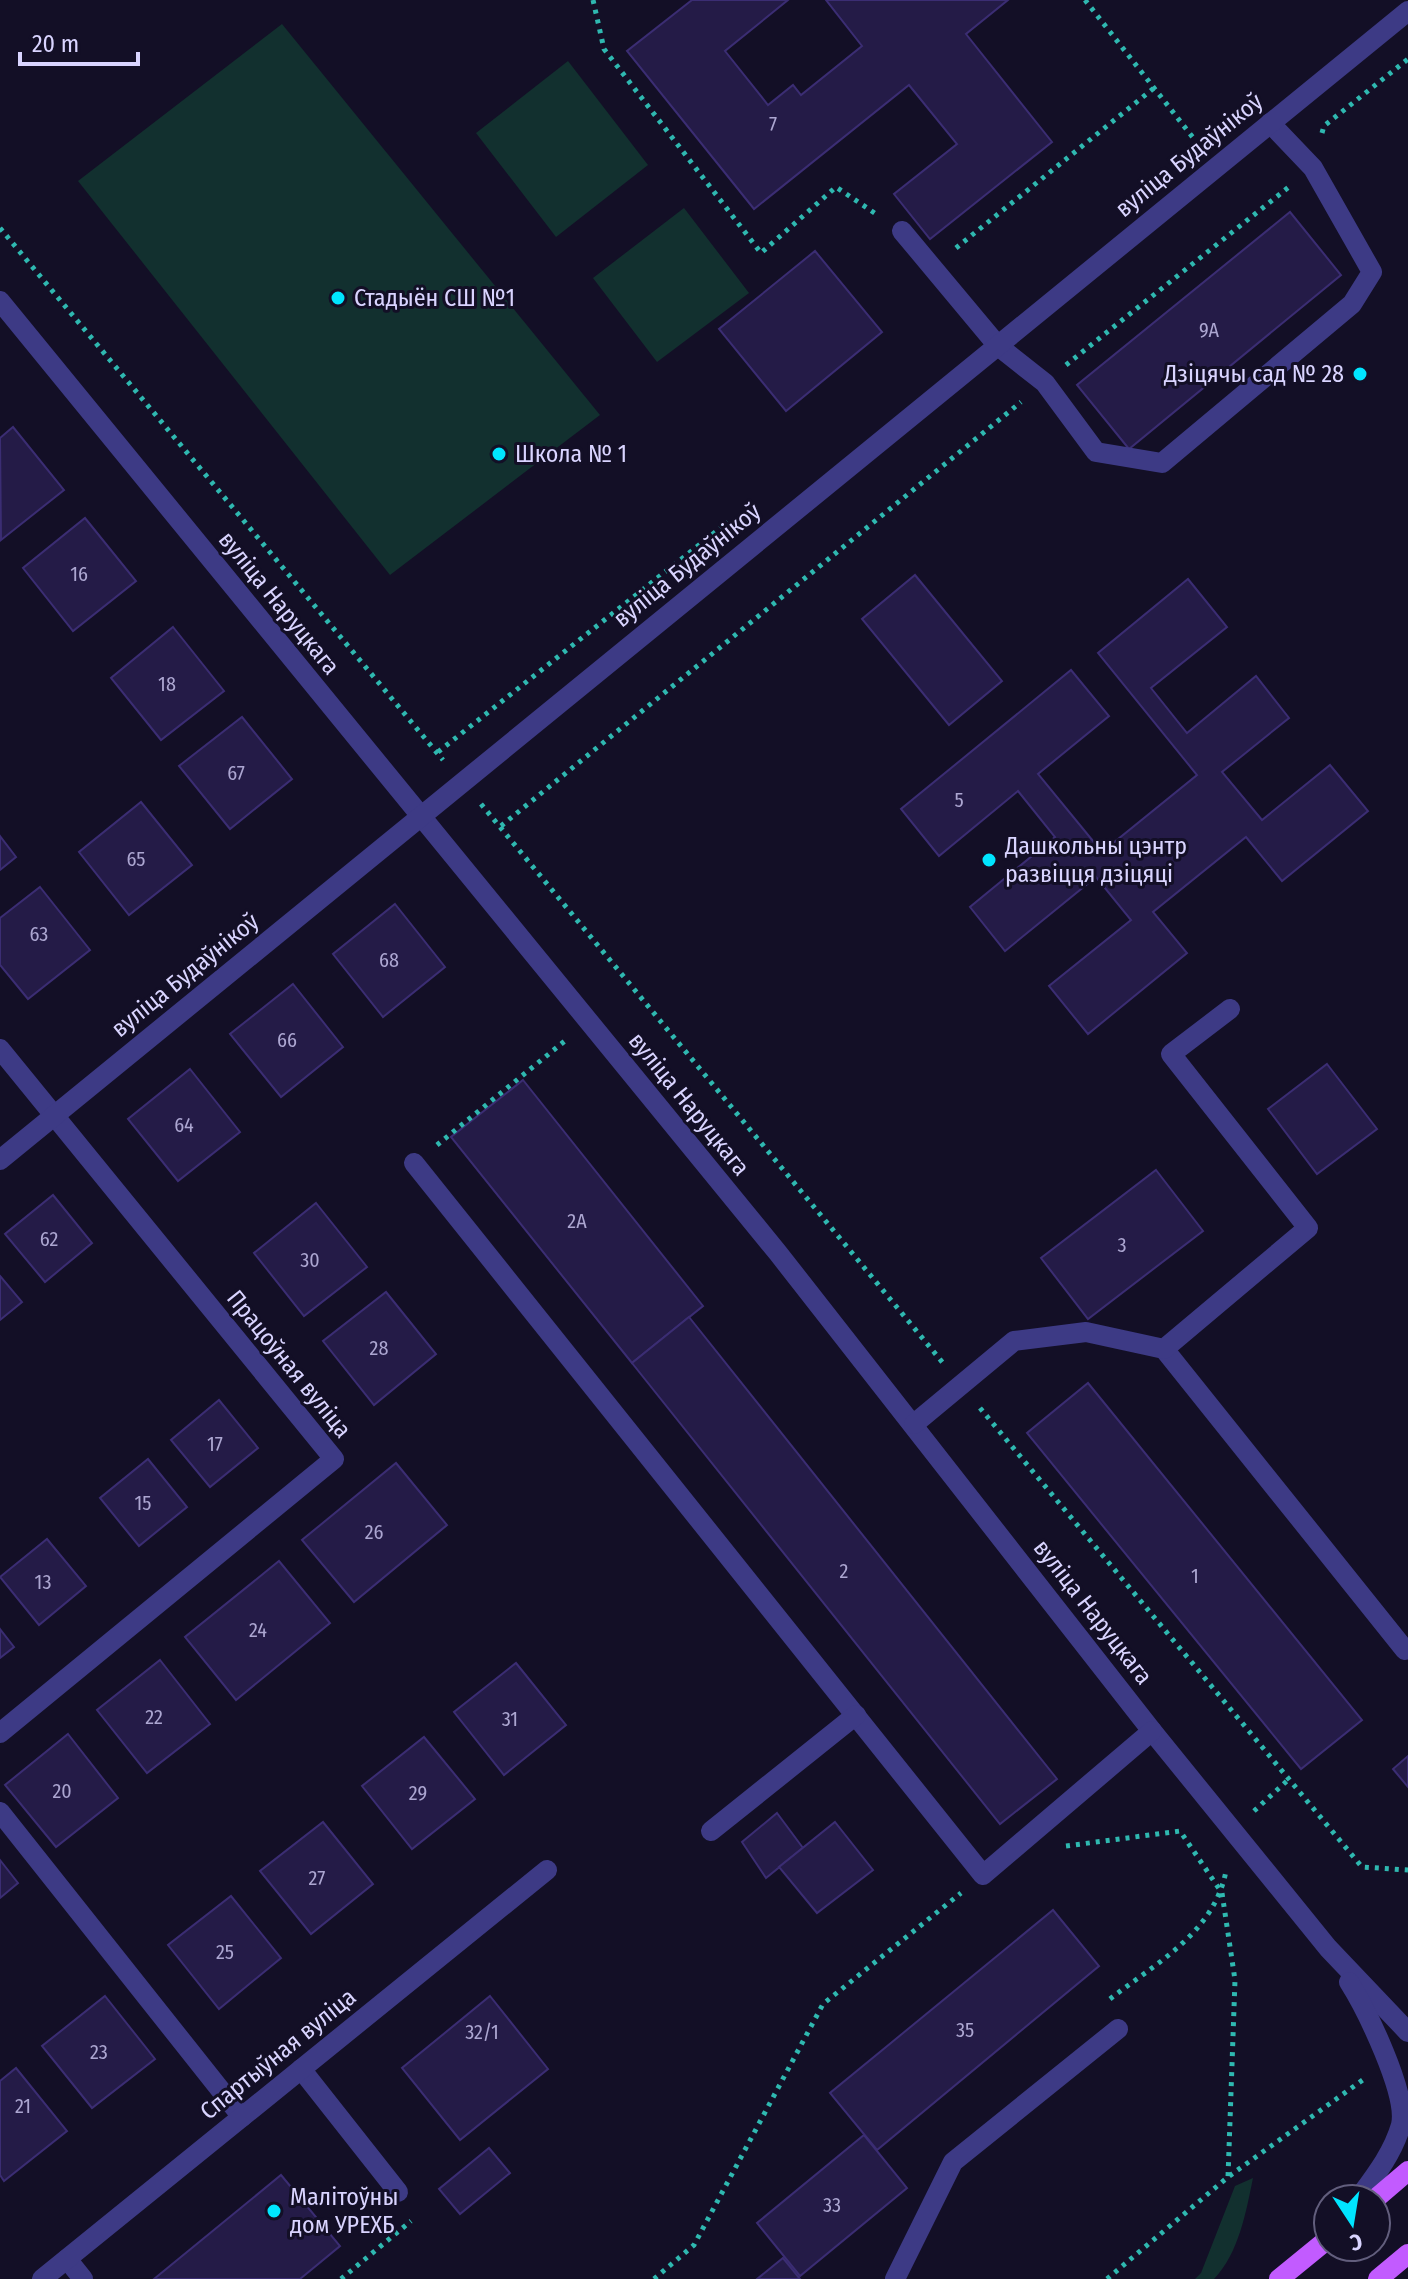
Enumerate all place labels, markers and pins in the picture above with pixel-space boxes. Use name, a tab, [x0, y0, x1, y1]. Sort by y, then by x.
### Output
place label: Стадыён СШ №1	[354, 284, 515, 312]
marker: Стадыён СШ №1	[329, 289, 347, 307]
place label: Дзіцячы сад № 28	[1163, 360, 1344, 388]
marker: Дзіцячы сад № 28	[1351, 365, 1369, 383]
place label: Школа № 1	[515, 440, 627, 468]
marker: Школа № 1	[490, 445, 508, 463]
place label: Дашкольны цэнтр развіцця дзіцяці	[1004, 832, 1187, 888]
marker: Дашкольны цэнтр развіцця дзіцяці	[980, 851, 998, 869]
place label: Малітоўны дом УРЕХБ	[290, 2183, 398, 2239]
marker: Малітоўны дом УРЕХБ	[265, 2202, 283, 2220]

